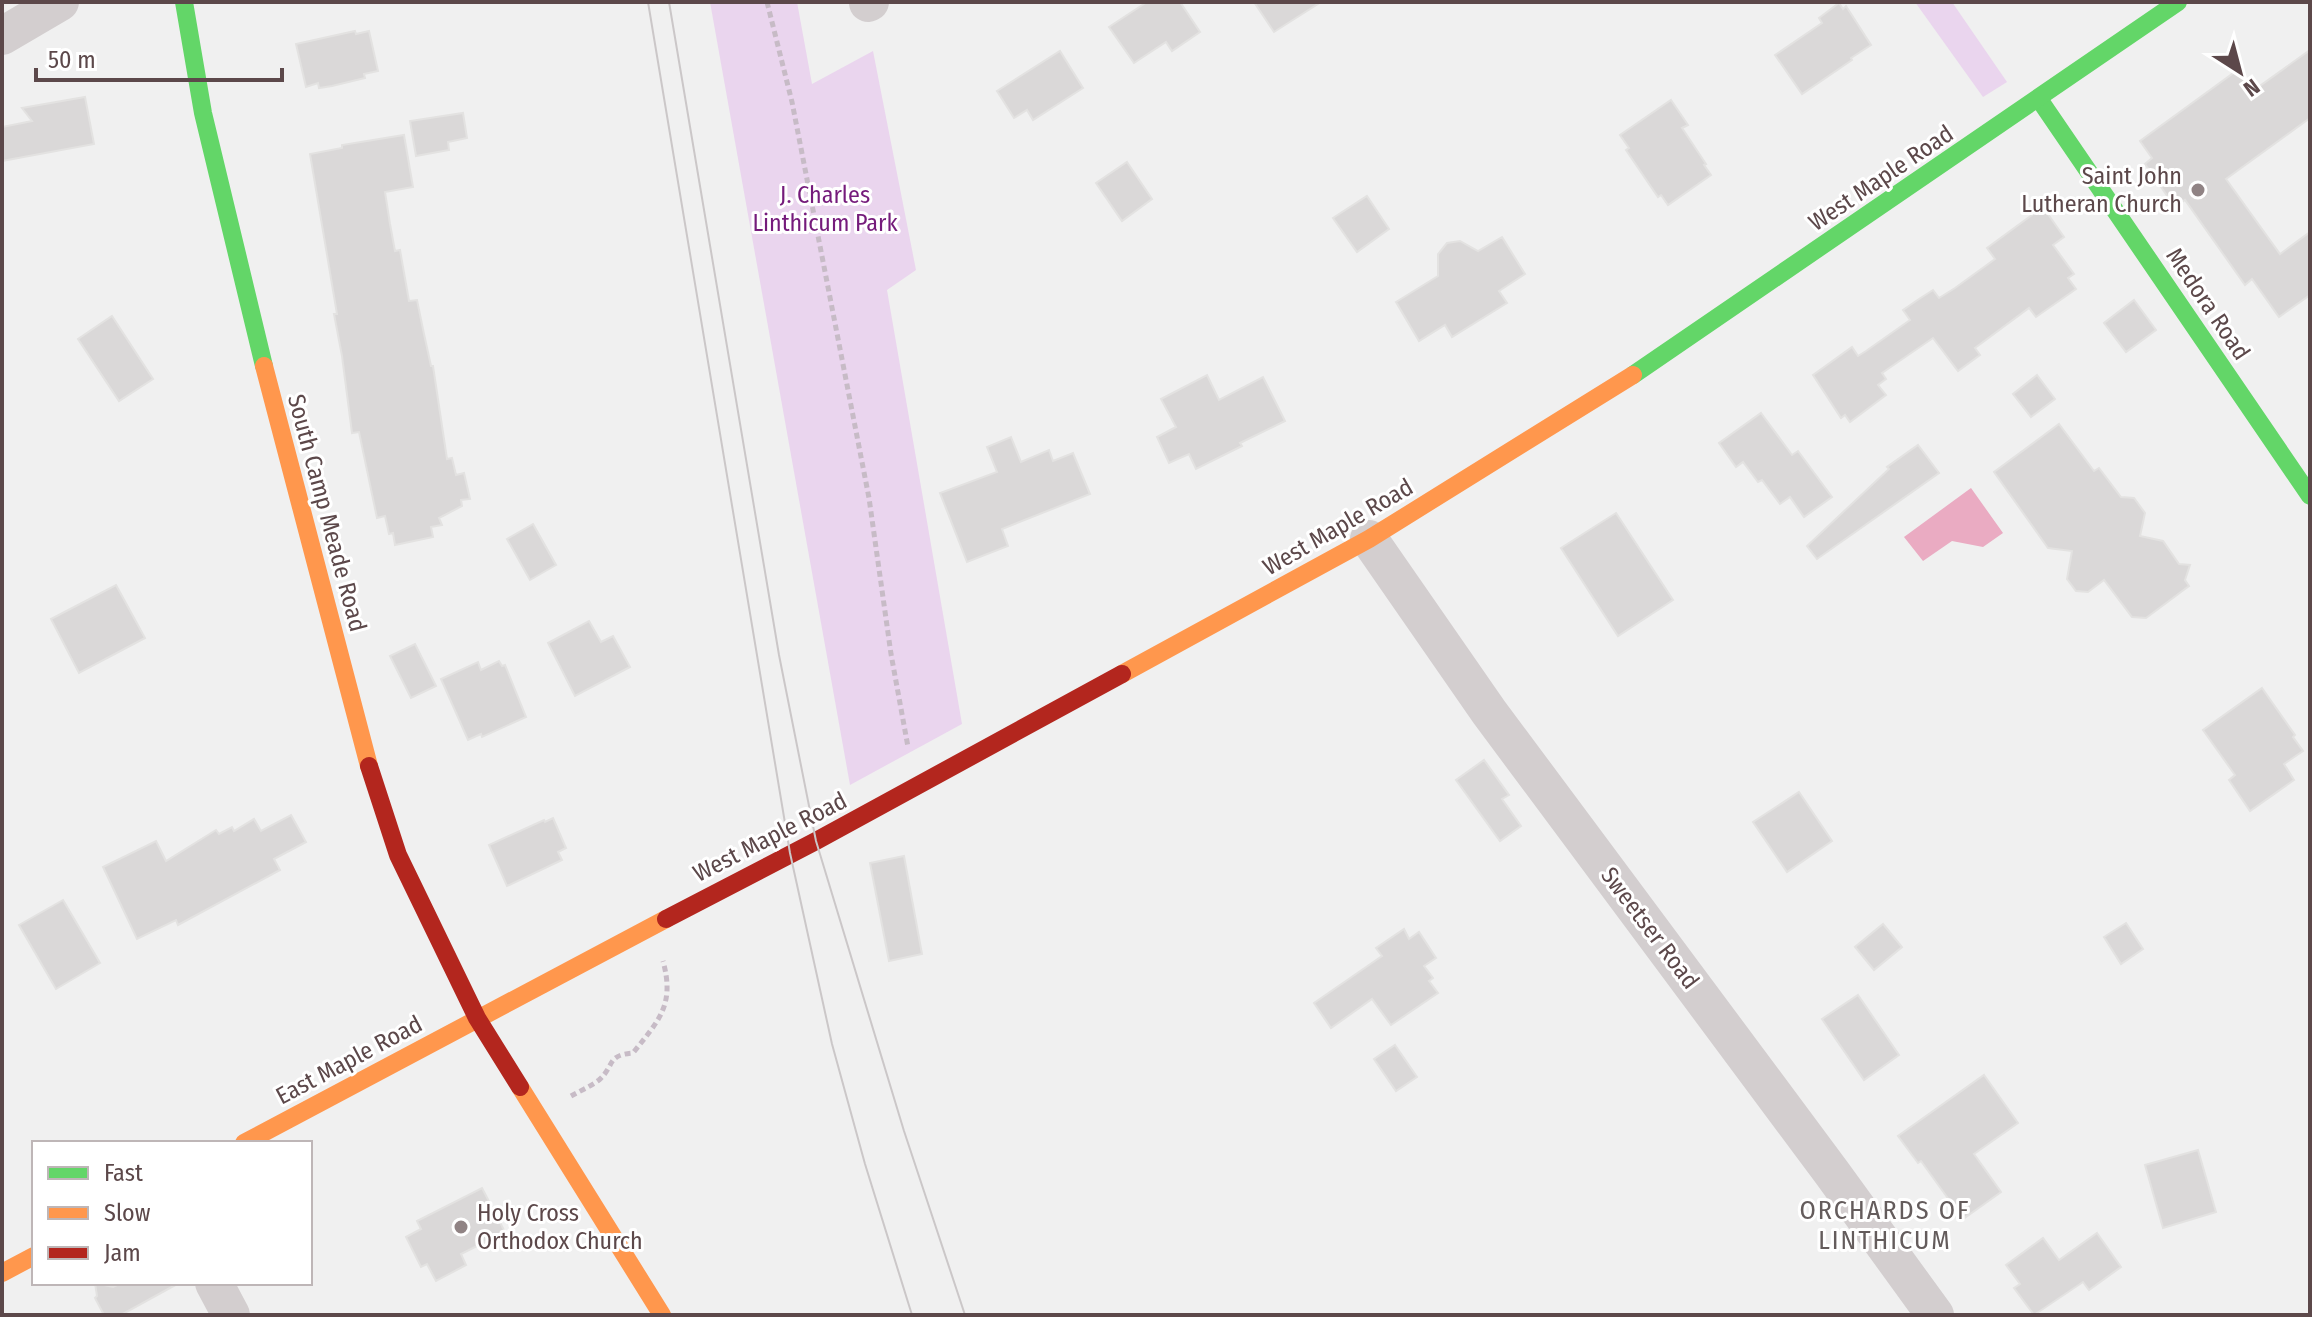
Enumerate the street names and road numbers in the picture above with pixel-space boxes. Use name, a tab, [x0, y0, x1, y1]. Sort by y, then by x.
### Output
street label: West Maple Road	[1803, 119, 1959, 237]
street label: Medora Road	[2160, 243, 2256, 365]
street label: South Camp Meade Road	[282, 391, 372, 635]
street label: West Maple Road	[1258, 473, 1418, 581]
street label: West Maple Road	[689, 786, 851, 888]
street label: Sweetser Road	[1595, 862, 1705, 994]
street label: East Maple Road	[271, 1010, 427, 1110]

